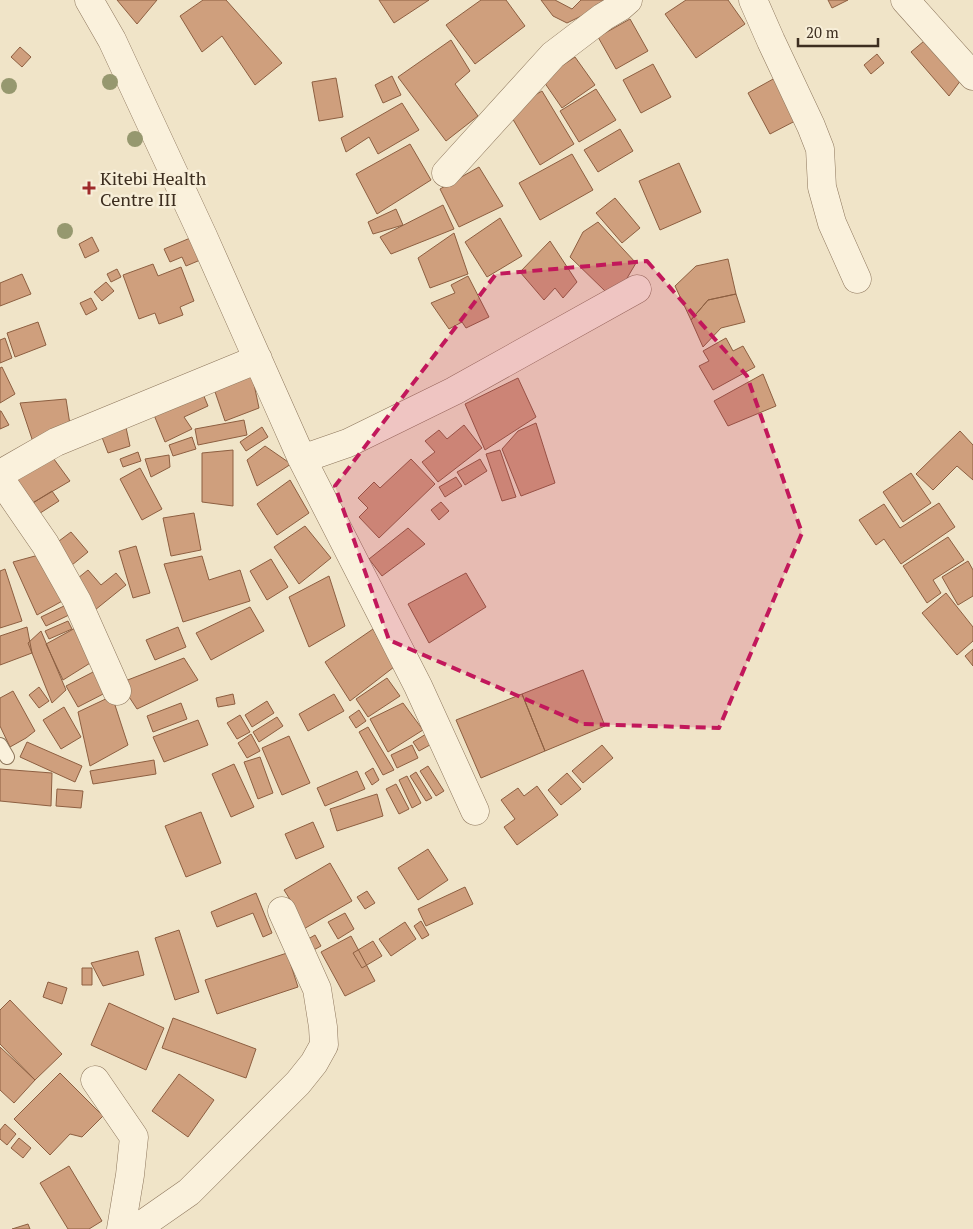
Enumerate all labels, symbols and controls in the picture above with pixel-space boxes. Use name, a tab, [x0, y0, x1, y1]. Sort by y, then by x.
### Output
scale bar	[798, 15, 878, 47]
text: 20 m	[806, 22, 839, 42]
place label: Kitebi Health Centre III	[100, 166, 207, 211]
marker: Kitebi Health Centre III	[82, 181, 96, 195]

